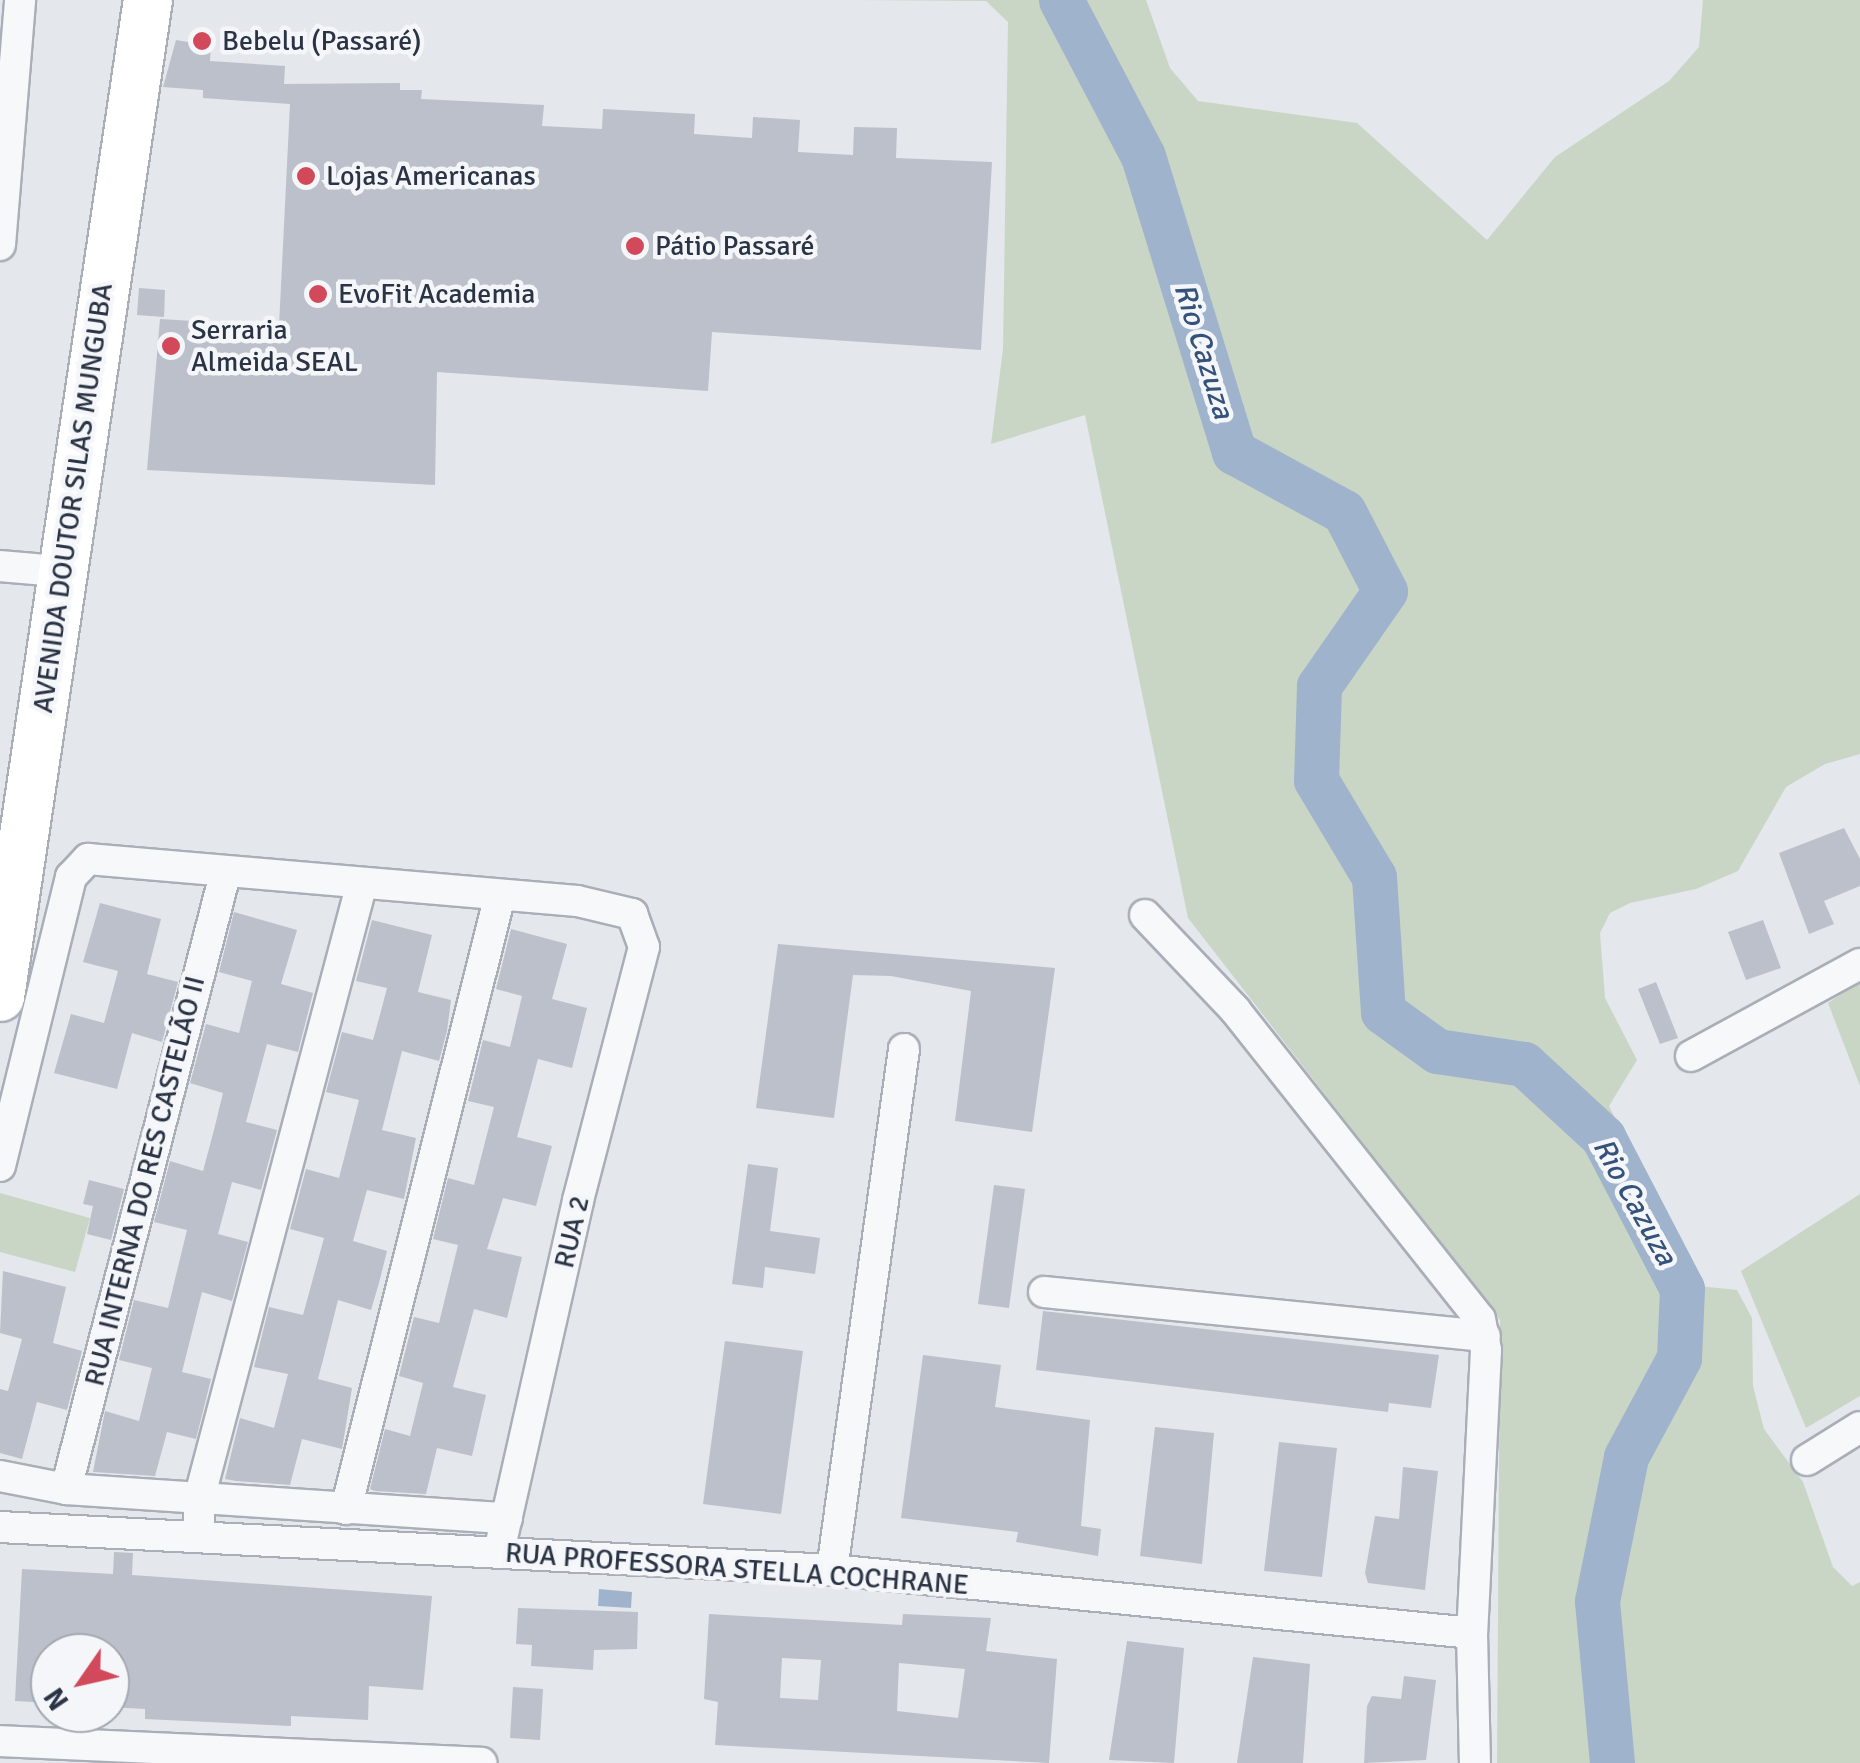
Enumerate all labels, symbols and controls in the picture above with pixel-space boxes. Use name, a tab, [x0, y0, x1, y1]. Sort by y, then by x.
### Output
place label: Bebelu (Passaré)	[222, 24, 422, 58]
marker: Bebelu (Passaré)	[191, 30, 213, 52]
place label: Lojas Americanas	[326, 159, 536, 193]
marker: Lojas Americanas	[295, 165, 317, 187]
place label: Pátio Passaré	[655, 229, 814, 263]
marker: Pátio Passaré	[624, 235, 646, 257]
place label: EvoFit Academia	[338, 277, 535, 311]
water label: Rio Cazuza	[1165, 279, 1241, 423]
street label: AVENIDA DOUTOR SILAS MUNGUBA	[26, 281, 120, 715]
marker: EvoFit Academia	[307, 283, 329, 305]
place label: Serraria Almeida SEAL	[191, 313, 358, 379]
marker: Serraria Almeida SEAL	[160, 335, 182, 357]
street label: RUA INTERNA DO RES CASTELÃO II	[78, 972, 212, 1390]
water label: Rio Cazuza	[1584, 1132, 1684, 1272]
street label: RUA 2	[547, 1193, 597, 1271]
street label: RUA PROFESSORA STELLA COCHRANE	[504, 1536, 970, 1602]
north arrow	[30, 1633, 130, 1733]
text: N	[37, 1681, 76, 1716]

